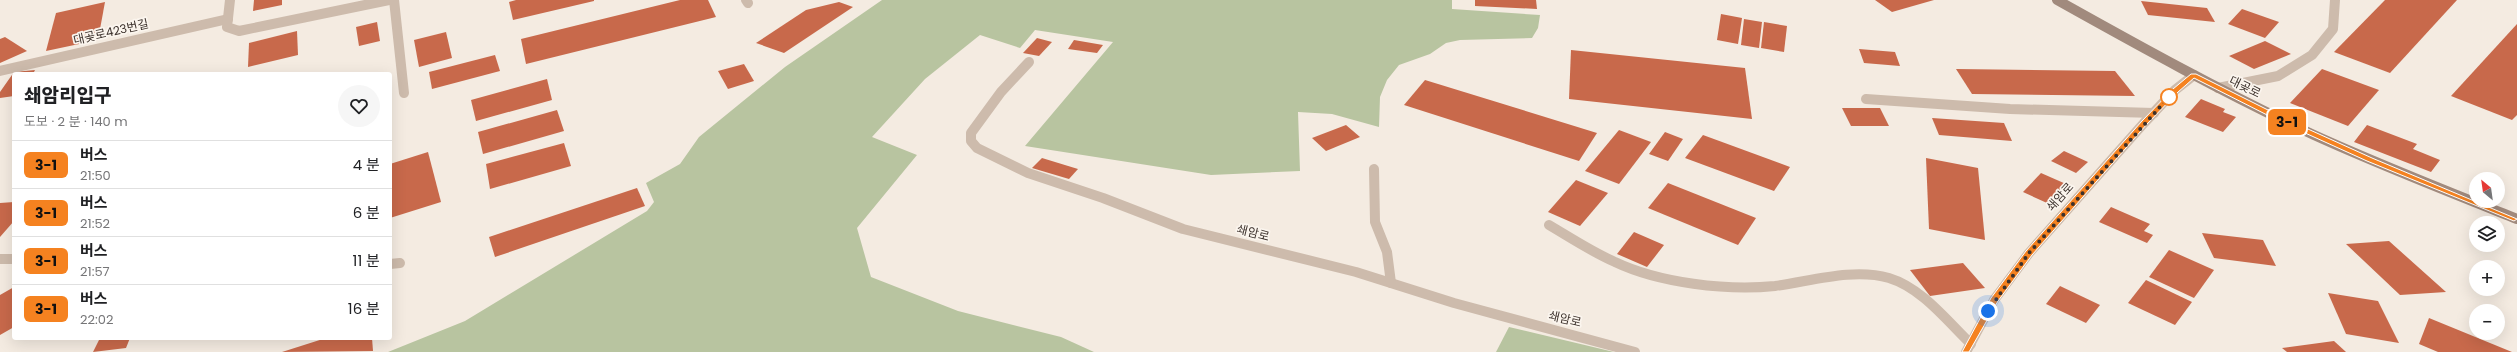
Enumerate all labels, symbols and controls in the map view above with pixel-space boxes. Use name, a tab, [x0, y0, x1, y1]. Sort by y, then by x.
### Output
street label: 대곶로423번길	[72, 15, 150, 48]
street label: 대곶로	[2227, 72, 2264, 101]
text: 쇄암리입구	[24, 82, 111, 109]
button: heart	[338, 85, 380, 127]
unlabelled marker	[2160, 88, 2178, 106]
line badge: 3-1	[2264, 109, 2310, 135]
text: 도보 · 2 분 · 140 m	[24, 112, 128, 131]
text: 3-1	[2276, 112, 2298, 132]
text: 버스	[80, 144, 108, 165]
text: 4 분	[353, 154, 380, 175]
text: 3-1	[35, 155, 57, 175]
text: 21:50	[80, 166, 111, 185]
north arrow	[2469, 172, 2505, 208]
map controls	[2469, 172, 2505, 340]
street label: 쇄암로	[2042, 179, 2077, 215]
text: 버스	[80, 192, 108, 213]
text: 6 분	[353, 202, 380, 223]
text: 3-1	[35, 203, 57, 223]
text: 21:52	[80, 214, 110, 233]
button: layers	[2469, 216, 2505, 252]
street label: 쇄암로	[1235, 220, 1271, 245]
text: 버스	[80, 240, 108, 261]
text: 11 분	[353, 250, 380, 271]
text: 3-1	[35, 251, 57, 271]
button: +	[2469, 260, 2505, 296]
text: 21:57	[80, 262, 110, 281]
text: 버스	[80, 288, 108, 309]
text: 16 분	[348, 298, 380, 319]
text: 3-1	[35, 299, 57, 319]
your location	[1978, 301, 1998, 321]
button: −	[2469, 304, 2505, 340]
street label: 쇄암로	[1547, 307, 1583, 331]
text: 22:02	[80, 310, 113, 329]

